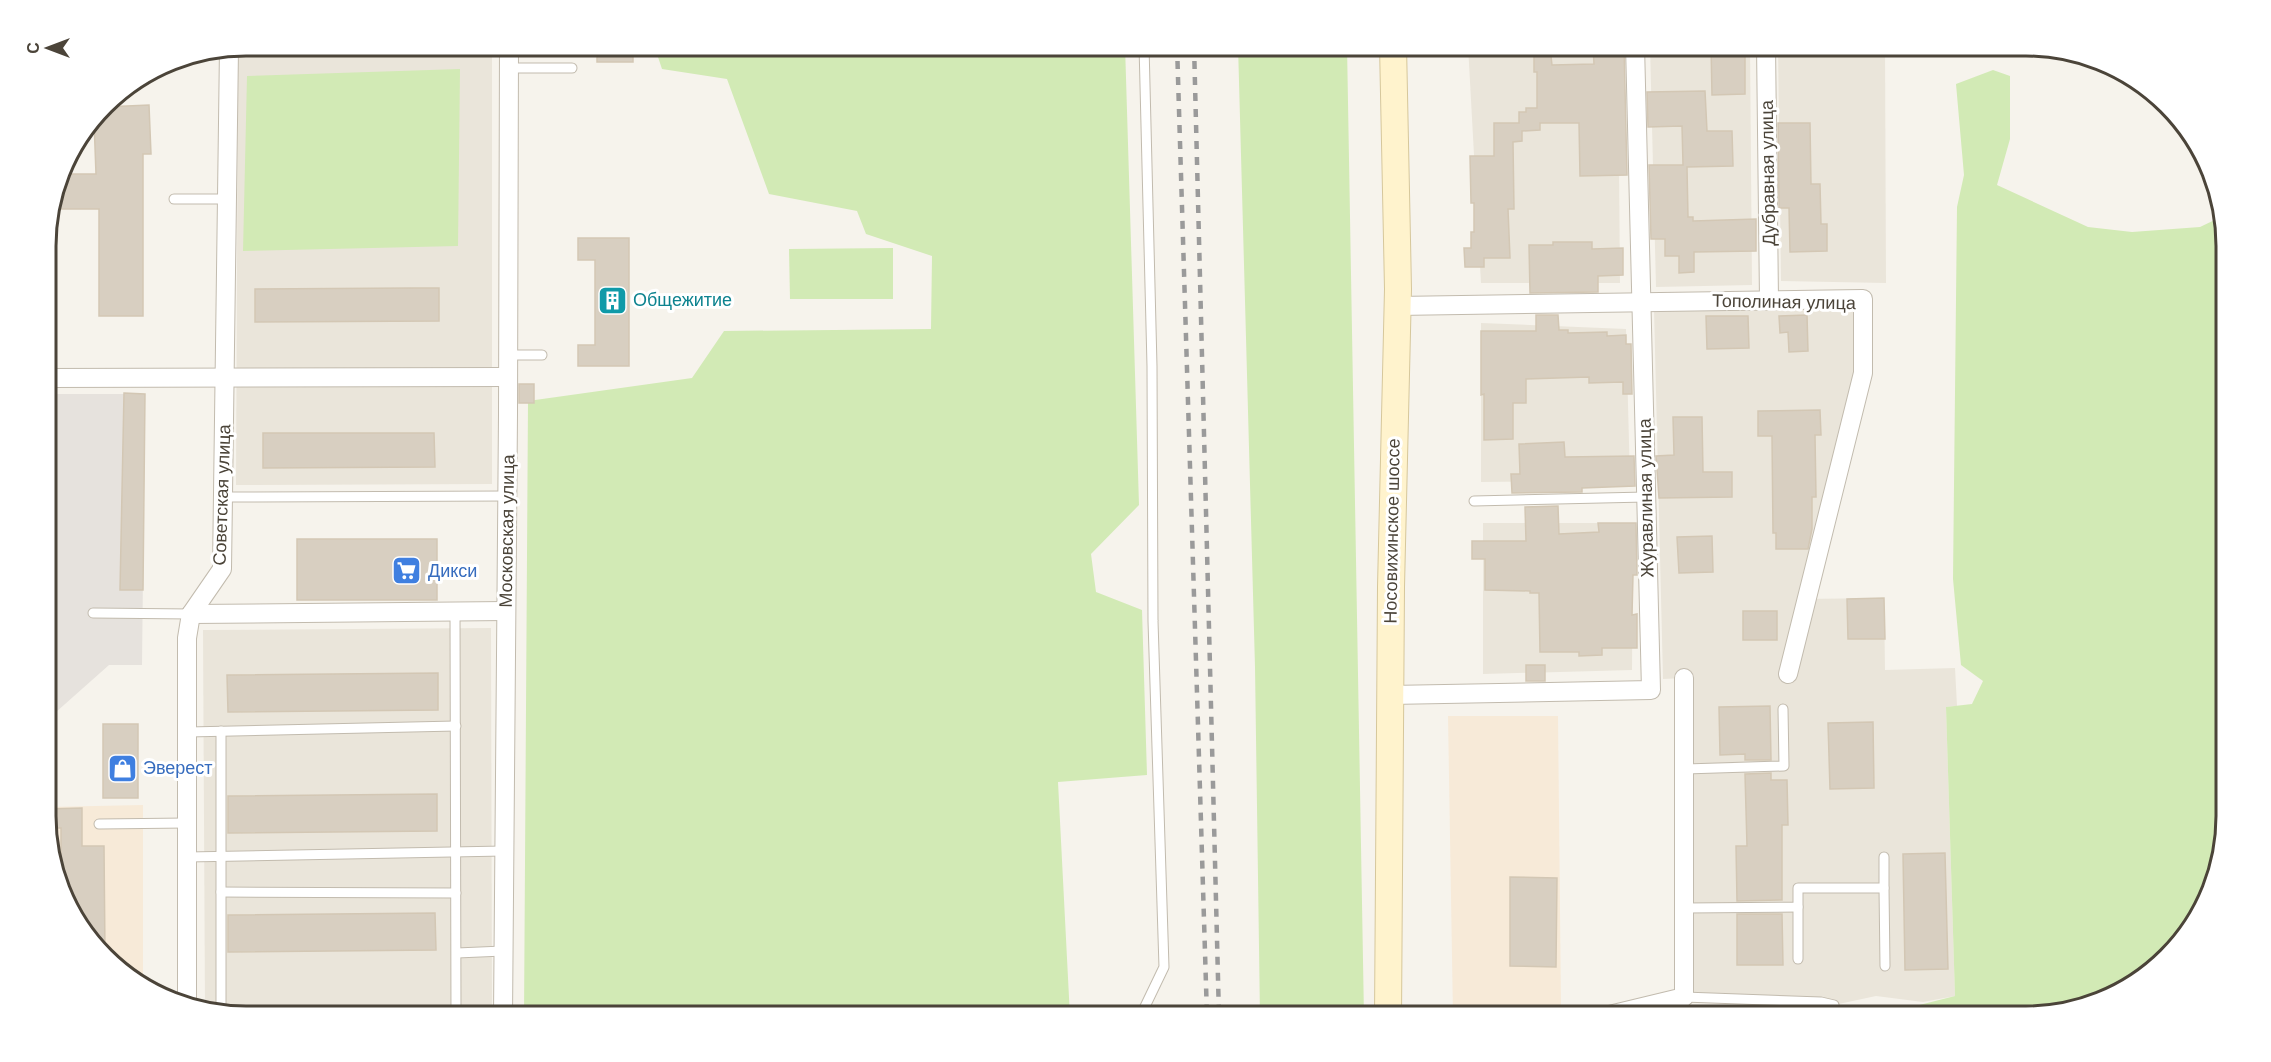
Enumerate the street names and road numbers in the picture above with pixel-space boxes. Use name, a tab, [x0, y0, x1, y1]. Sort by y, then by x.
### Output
street label: Дубравная улица	[1757, 99, 1779, 246]
street label: Тополиная улица	[1712, 291, 1857, 313]
street label: Журавлиная улица	[1635, 417, 1657, 578]
street label: Советская улица	[210, 423, 234, 566]
street label: Носовихинское шоссе	[1380, 438, 1404, 624]
street label: Московская улица	[496, 453, 518, 608]

